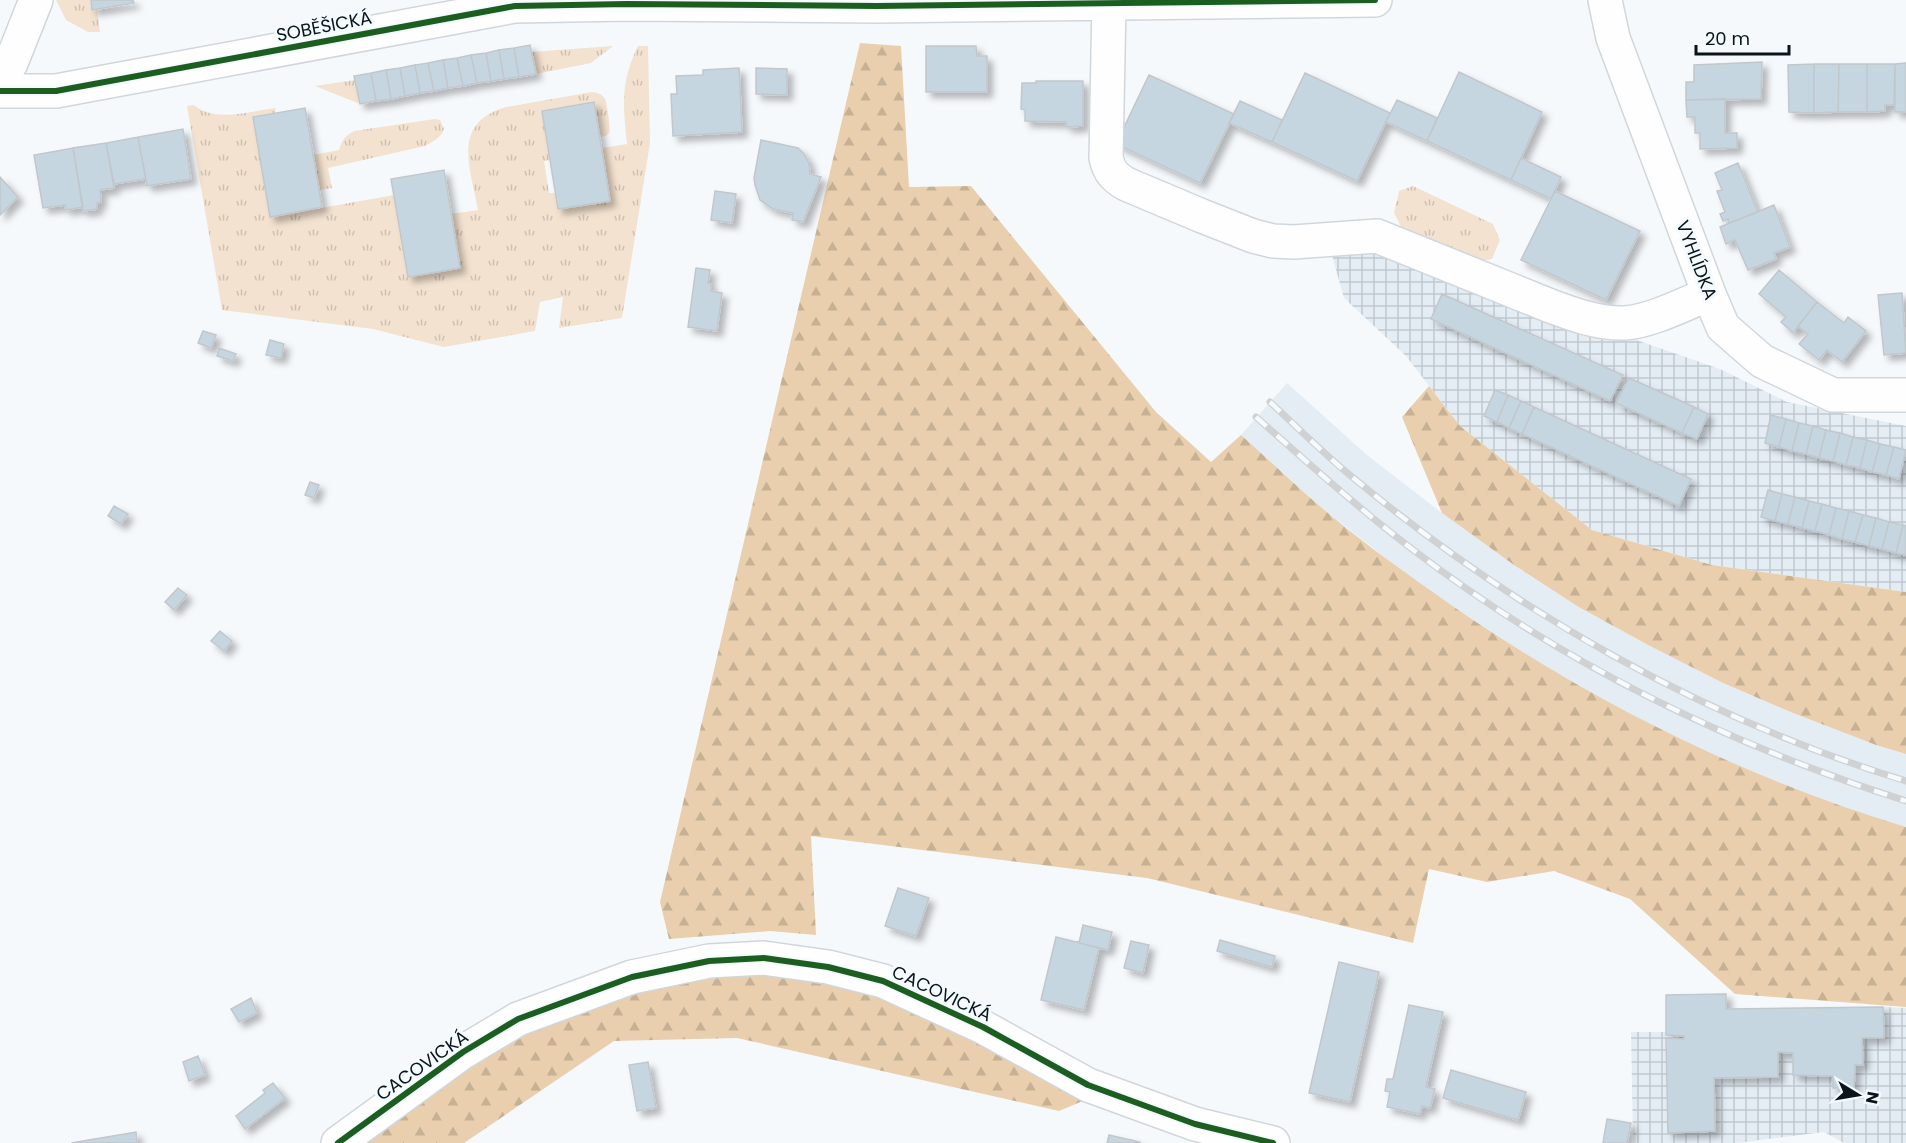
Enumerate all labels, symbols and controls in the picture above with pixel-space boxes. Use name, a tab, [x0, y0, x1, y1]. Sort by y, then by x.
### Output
street label: SOBĚŠICKÁ	[274, 4, 374, 48]
scale bar	[1696, 18, 1789, 56]
text: 20 m	[1705, 26, 1750, 51]
street label: VYHLÍDKA	[1670, 217, 1724, 303]
street label: CACOVICKÁ	[888, 959, 996, 1027]
street label: CACOVICKÁ	[371, 1024, 473, 1106]
north arrow	[1828, 1065, 1888, 1125]
text: N	[1860, 1090, 1885, 1106]

